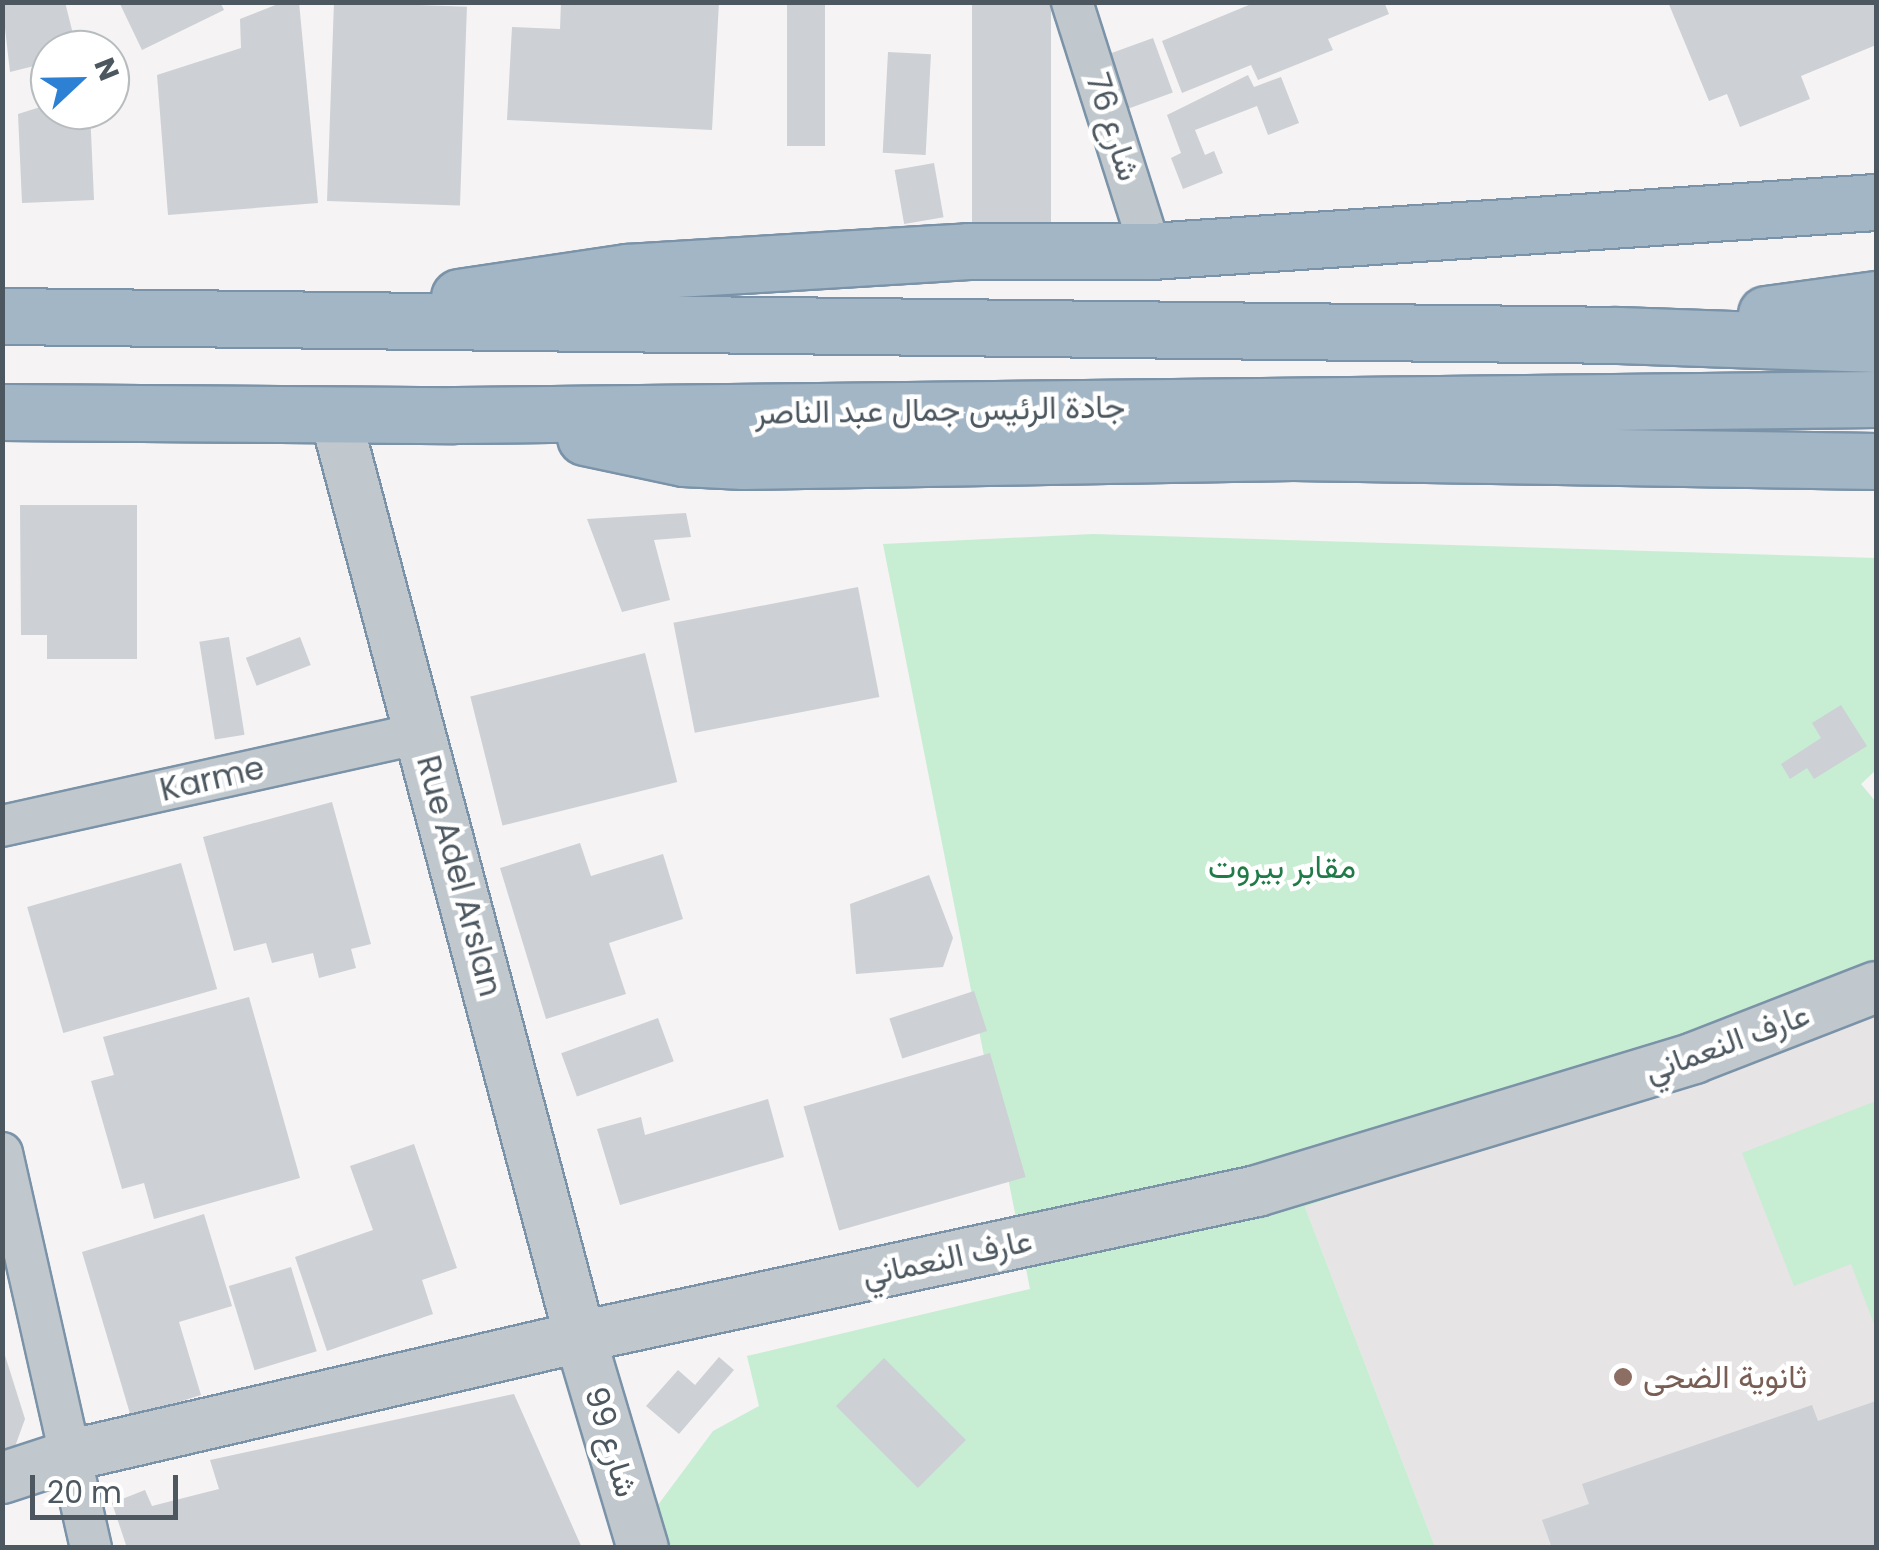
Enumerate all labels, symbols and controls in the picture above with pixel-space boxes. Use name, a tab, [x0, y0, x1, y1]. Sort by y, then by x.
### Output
north arrow	[30, 30, 130, 130]
text: N	[84, 52, 128, 86]
street label: شارع 76	[1078, 68, 1148, 186]
street label: جادة الرئيس جمال عبد الناصر	[755, 388, 1125, 432]
street label: Karme	[156, 748, 268, 810]
street label: Rue Adel Arslan	[408, 751, 510, 1001]
park label: مقابر بيروت	[1208, 848, 1356, 886]
street label: عارف النعماني	[1639, 995, 1815, 1091]
street label: عارف النعماني	[859, 1221, 1035, 1295]
place label: ثانوية الضحى	[1643, 1358, 1807, 1396]
marker: ثانوية الضحى	[1612, 1366, 1634, 1388]
street label: شارع 99	[576, 1382, 646, 1502]
scale bar	[35, 1455, 182, 1517]
text: 20 m	[47, 1471, 122, 1514]

